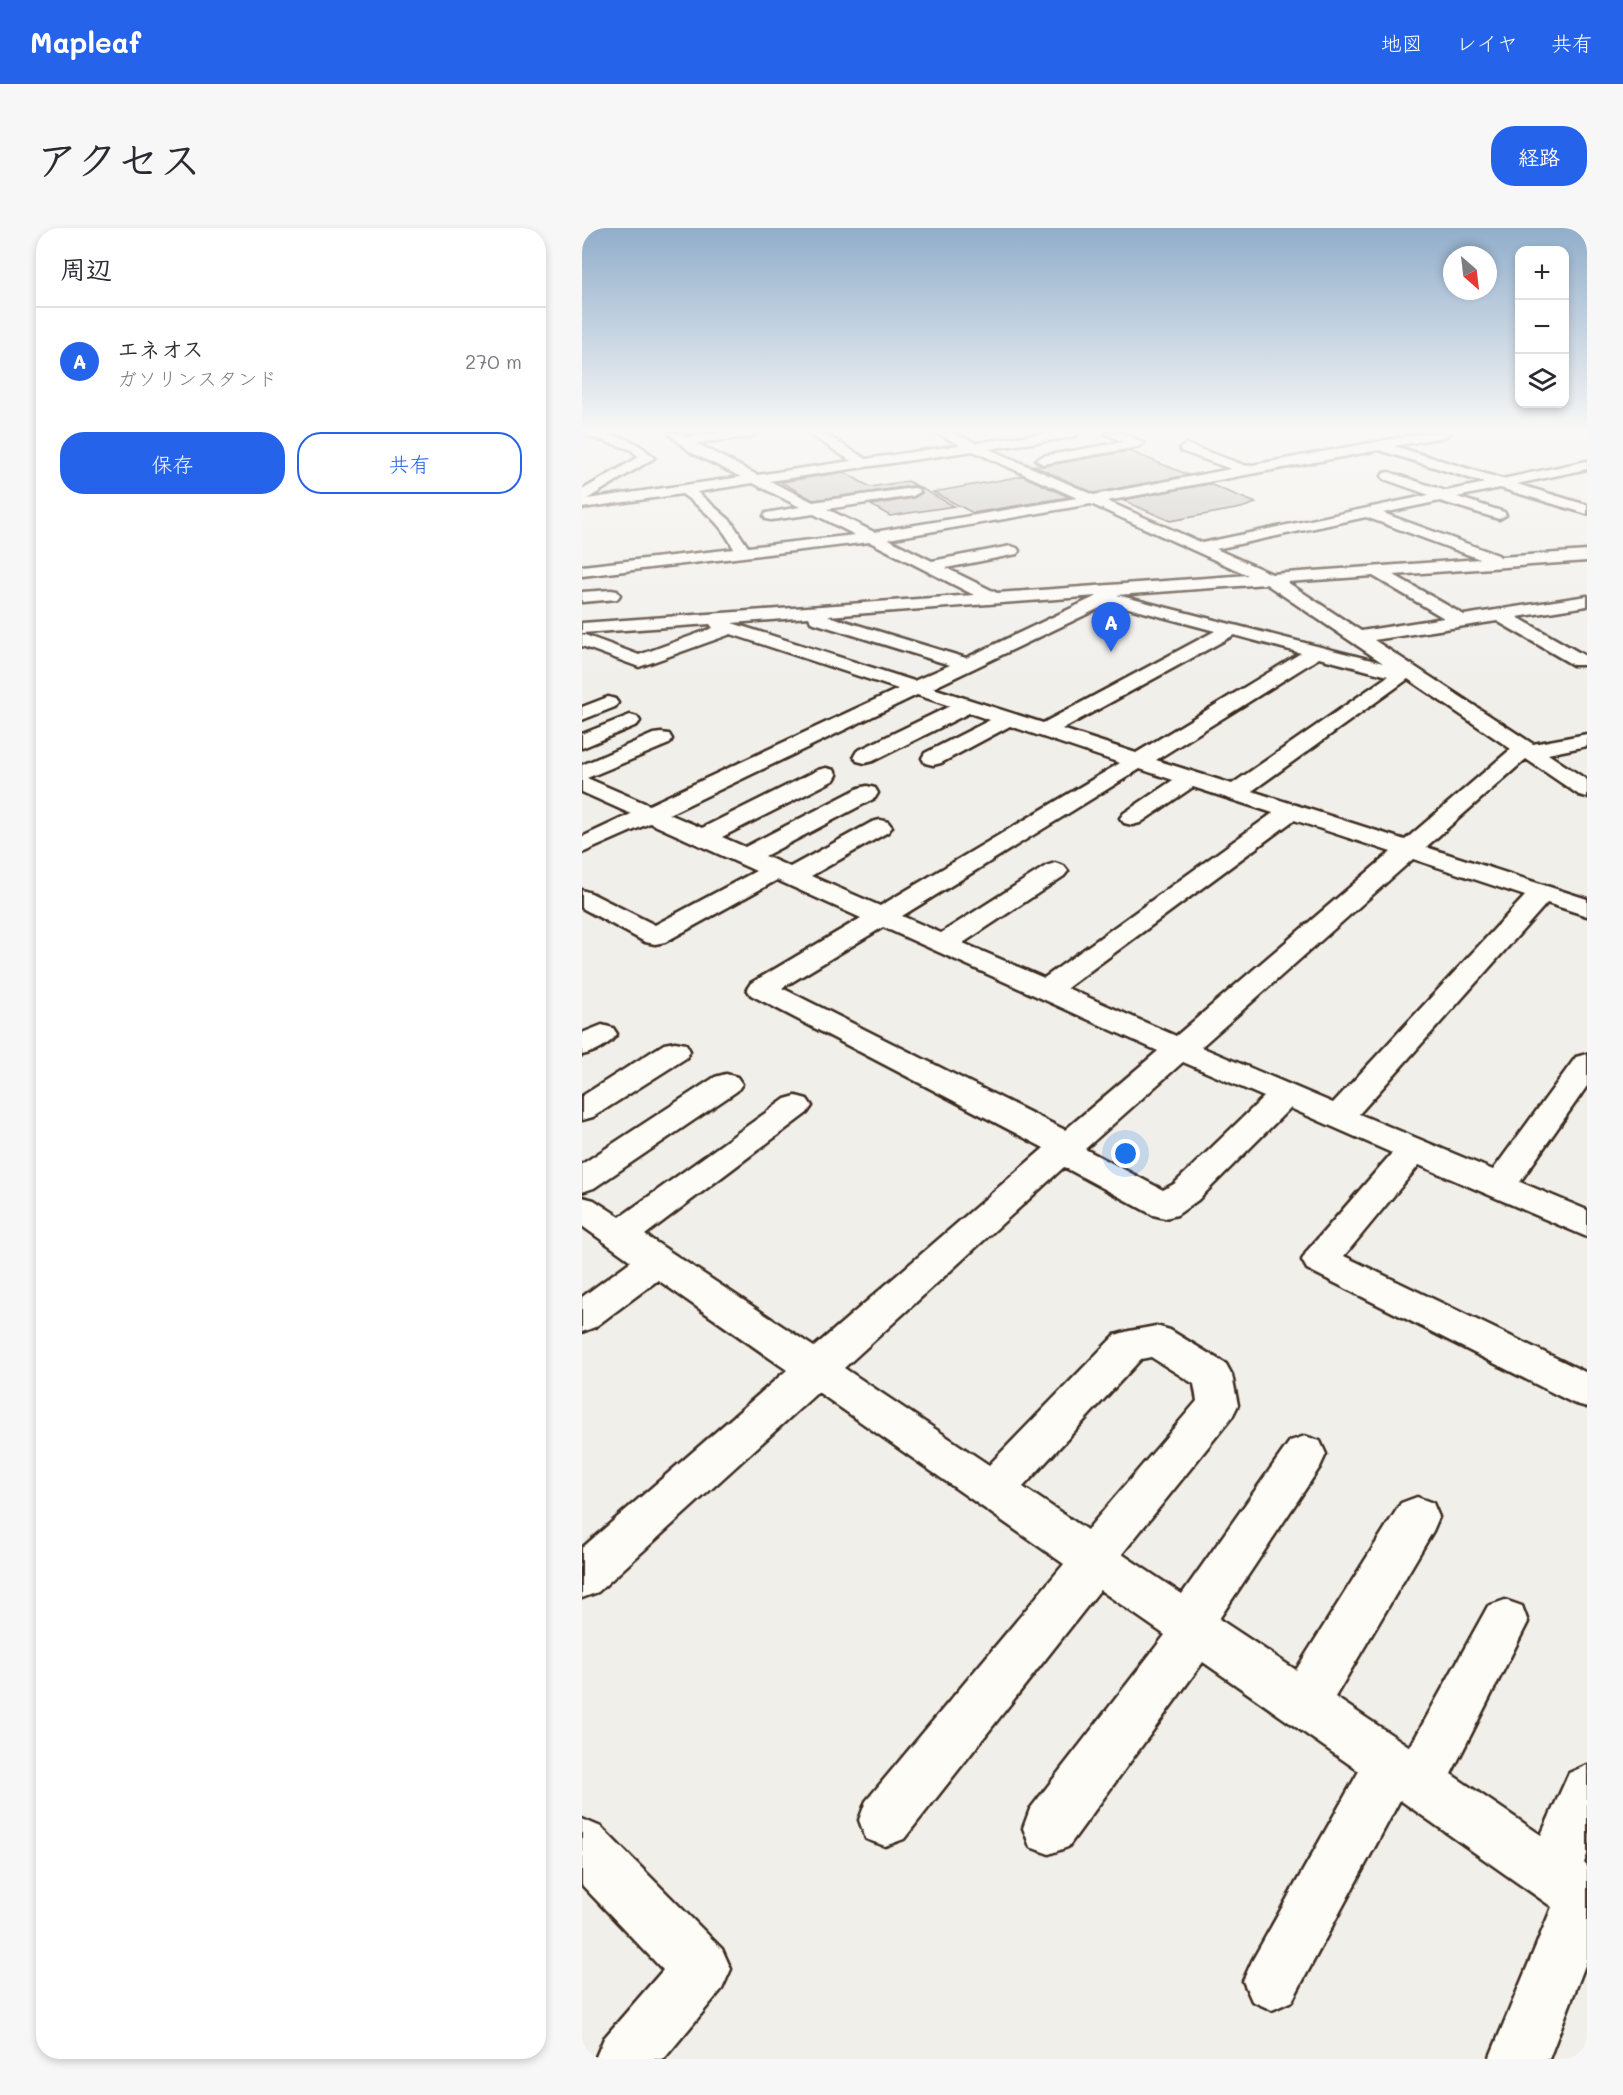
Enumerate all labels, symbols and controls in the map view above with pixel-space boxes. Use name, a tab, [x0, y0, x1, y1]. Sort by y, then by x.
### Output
text: Mapleaf	[30, 24, 141, 60]
text: 地図	[1381, 29, 1423, 56]
text: レイヤ	[1456, 29, 1518, 56]
text: 共有	[1551, 29, 1593, 56]
button: 経路	[1491, 126, 1587, 186]
text: アクセス	[36, 131, 201, 186]
north arrow	[1443, 246, 1497, 300]
map controls	[1515, 246, 1569, 408]
button: +	[1515, 246, 1569, 300]
text: 周辺	[60, 252, 112, 286]
button: −	[1515, 300, 1569, 354]
text: エネオス	[117, 334, 204, 363]
text: A	[73, 348, 86, 374]
text: 270 m	[465, 348, 522, 374]
button: layers	[1515, 354, 1569, 408]
text: ガソリンスタンド	[117, 365, 277, 391]
button: 保存	[60, 432, 285, 494]
button: 共有	[297, 432, 522, 494]
pin: A	[1092, 602, 1130, 652]
your location	[1111, 1139, 1140, 1168]

